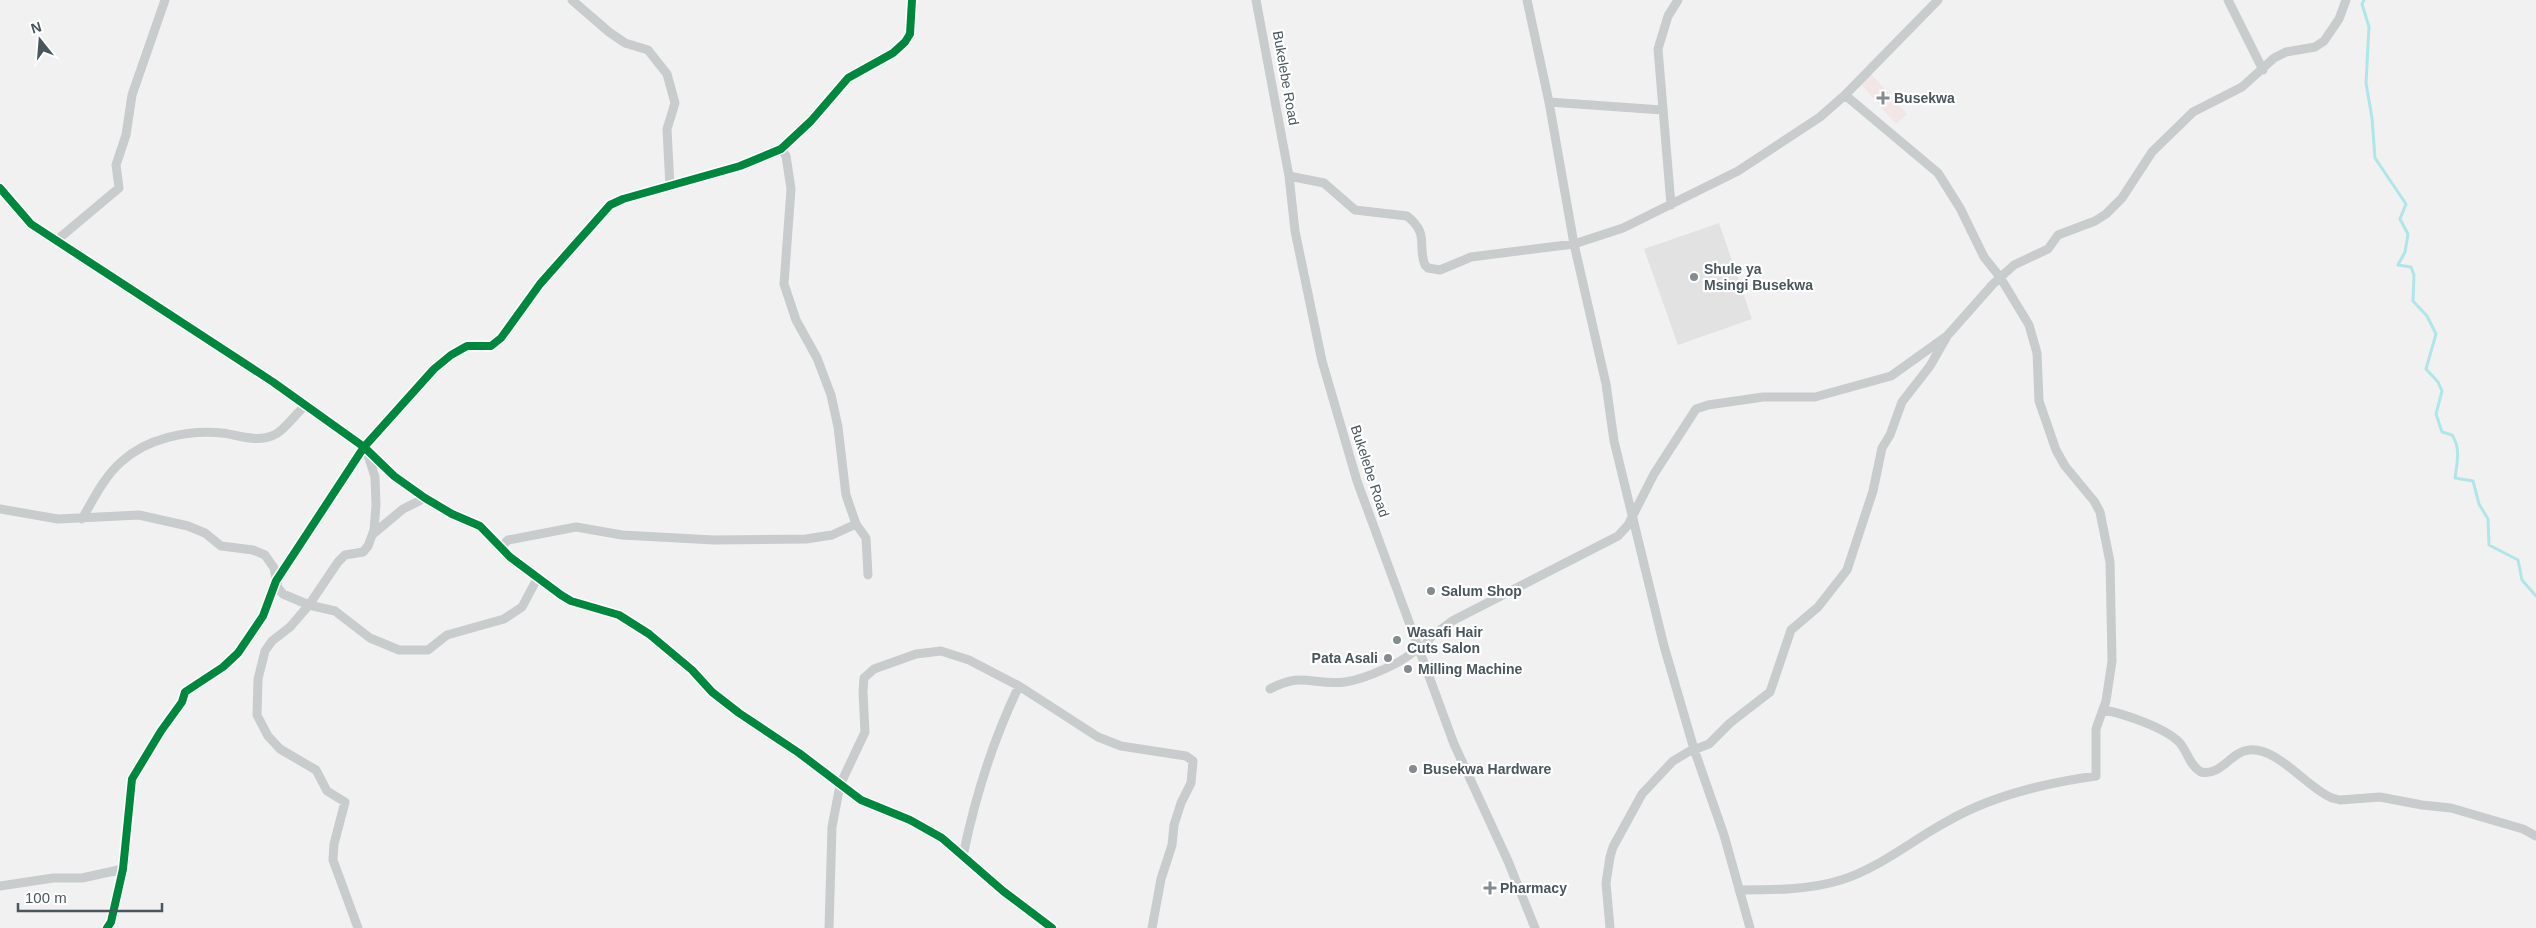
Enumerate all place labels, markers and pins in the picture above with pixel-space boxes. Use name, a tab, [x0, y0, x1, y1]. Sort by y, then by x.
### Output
place label: Busekwa	[1894, 90, 1955, 106]
marker: Busekwa	[1876, 91, 1890, 105]
place label: Shule ya Msingi Busekwa	[1704, 261, 1813, 293]
marker: Shule ya Msingi Busekwa	[1688, 271, 1700, 283]
place label: Salum Shop	[1441, 583, 1522, 599]
marker: Salum Shop	[1425, 585, 1437, 597]
place label: Wasafi Hair Cuts Salon	[1407, 624, 1483, 656]
marker: Wasafi Hair Cuts Salon	[1391, 634, 1403, 646]
place label: Pata Asali	[1312, 650, 1378, 666]
marker: Pata Asali	[1382, 652, 1394, 664]
place label: Milling Machine	[1418, 661, 1522, 677]
marker: Milling Machine	[1402, 663, 1414, 675]
place label: Busekwa Hardware	[1423, 761, 1552, 777]
marker: Busekwa Hardware	[1407, 763, 1419, 775]
place label: Pharmacy	[1500, 880, 1567, 896]
marker: Pharmacy	[1484, 882, 1496, 894]

